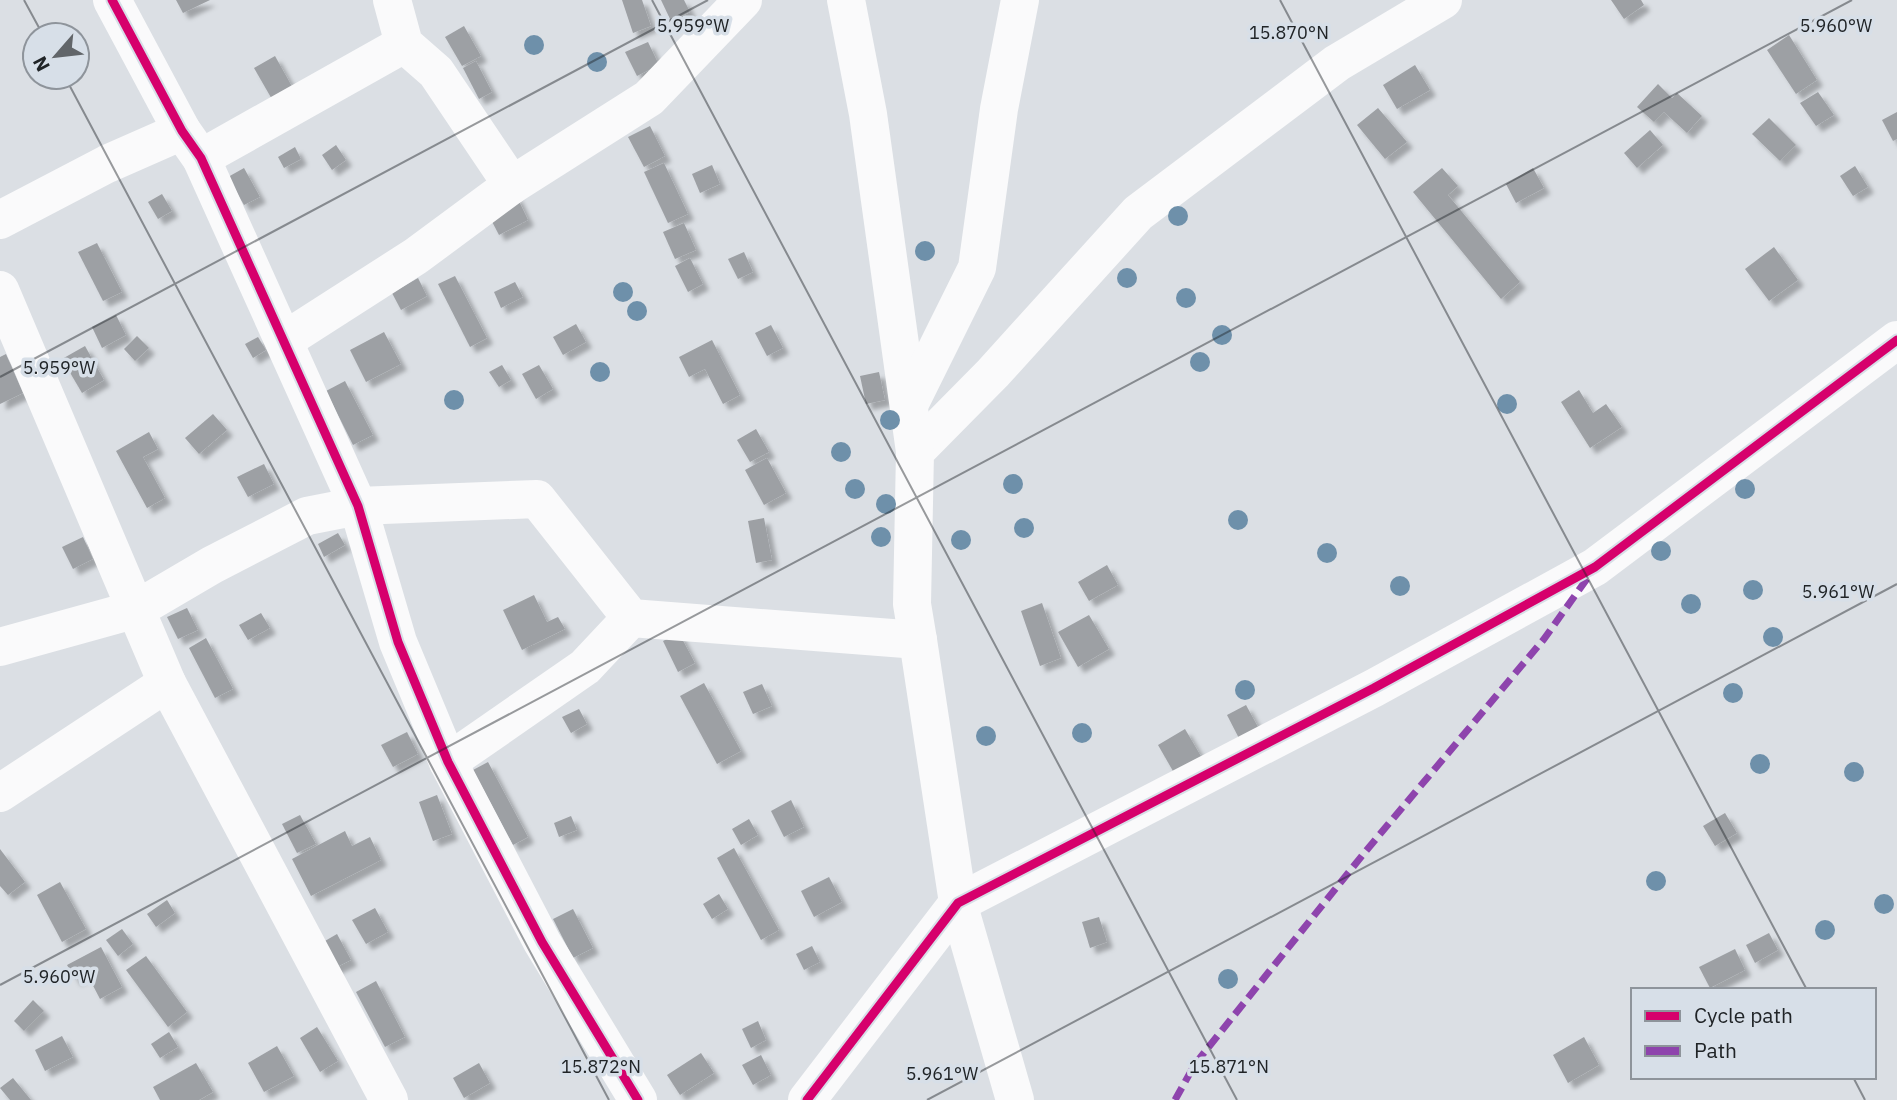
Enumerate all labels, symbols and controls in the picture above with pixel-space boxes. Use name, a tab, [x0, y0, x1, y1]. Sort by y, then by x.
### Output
text: 5.959°W	[657, 14, 729, 37]
text: 5.960°W	[1800, 14, 1872, 37]
north arrow	[21, 21, 91, 91]
text: 15.870°N	[1249, 21, 1329, 44]
text: N	[27, 52, 55, 76]
text: 5.959°W	[23, 356, 95, 379]
text: 5.961°W	[1802, 580, 1874, 603]
text: 5.960°W	[23, 965, 95, 988]
legend	[1631, 988, 1876, 1079]
text: Cycle path	[1694, 1001, 1793, 1029]
text: Path	[1694, 1036, 1737, 1064]
text: 15.872°N	[561, 1055, 641, 1078]
text: 15.871°N	[1189, 1055, 1269, 1078]
text: 5.961°W	[906, 1062, 978, 1085]

